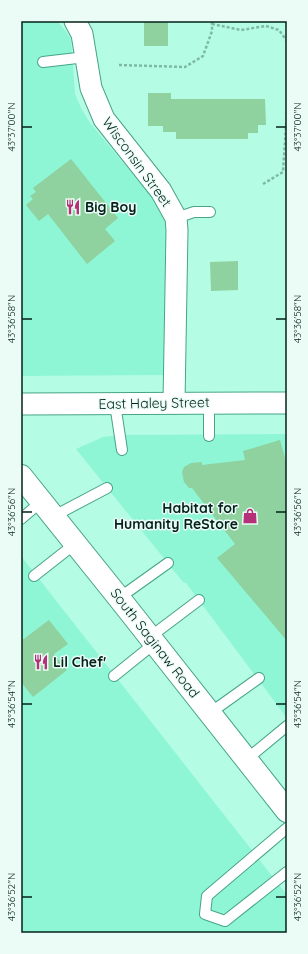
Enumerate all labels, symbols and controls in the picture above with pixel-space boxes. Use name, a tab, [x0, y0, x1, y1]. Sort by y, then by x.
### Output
text: 43°37'00"N	[5, 102, 18, 152]
text: 43°37'00"N	[291, 102, 304, 152]
street label: Wisconsin Street	[98, 114, 176, 211]
restaurant icon: Big Boy	[64, 198, 82, 216]
place label: Big Boy	[85, 198, 136, 216]
text: 43°36'58"N	[5, 295, 18, 343]
text: 43°36'58"N	[291, 295, 304, 343]
street label: East Haley Street	[98, 393, 210, 413]
text: 43°36'56"N	[5, 488, 18, 536]
text: 43°36'56"N	[291, 488, 304, 536]
place label: Habitat for Humanity ReStore	[114, 499, 238, 533]
shop icon: Habitat for Humanity ReStore	[241, 507, 259, 525]
street label: South Saginaw Road	[107, 584, 203, 702]
restaurant icon: Lil Chef'	[32, 653, 50, 671]
place label: Lil Chef'	[53, 653, 106, 671]
text: 43°36'54"N	[5, 680, 18, 728]
text: 43°36'54"N	[291, 680, 304, 728]
text: 43°36'52"N	[5, 873, 18, 921]
text: 43°36'52"N	[291, 873, 304, 921]

